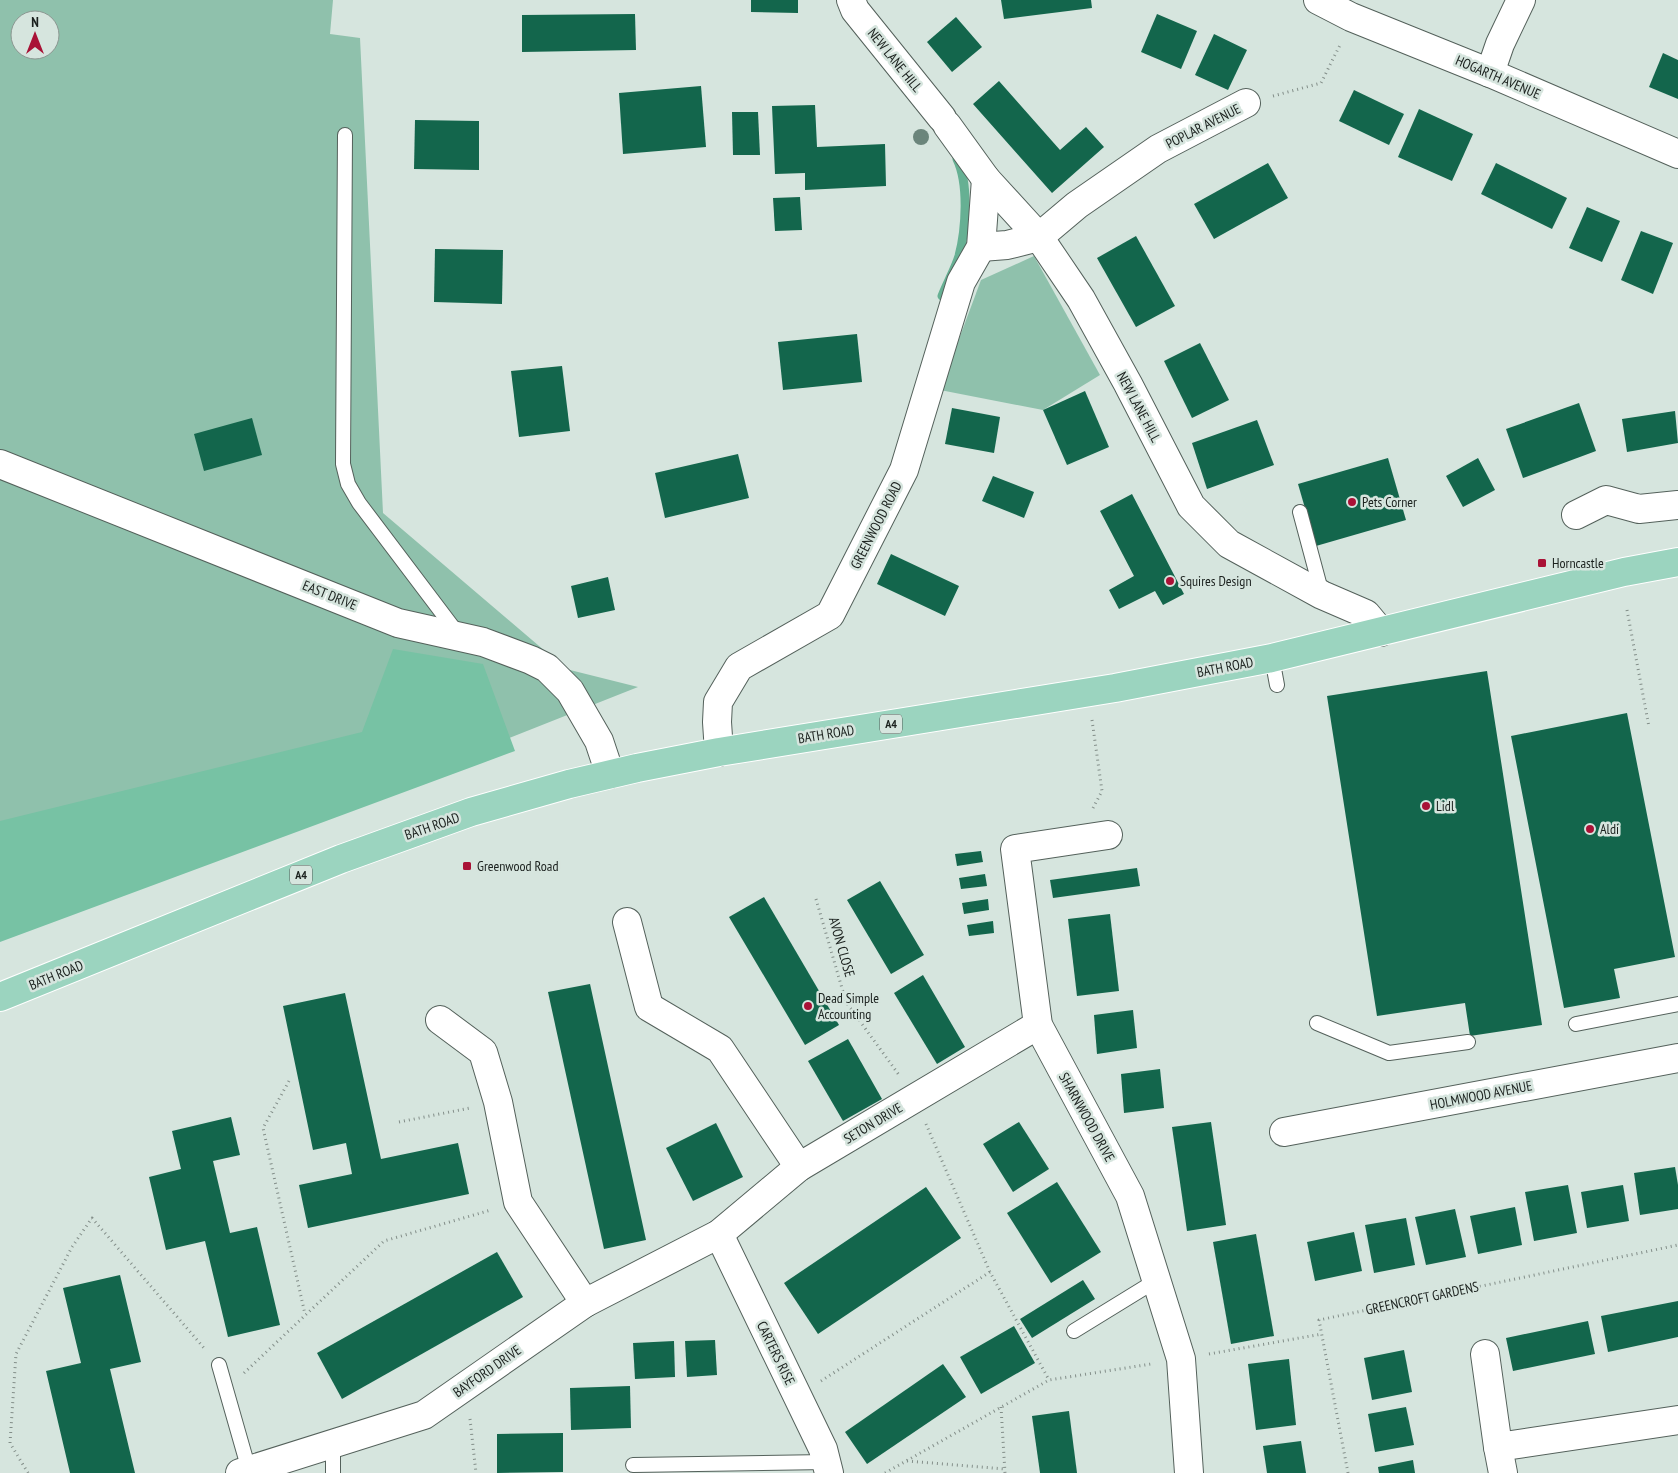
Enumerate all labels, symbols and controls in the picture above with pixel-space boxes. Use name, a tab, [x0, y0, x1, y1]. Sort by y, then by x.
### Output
north arrow	[10, 10, 60, 60]
text: N	[31, 13, 39, 31]
street label: NEW LANE HILL	[864, 24, 926, 96]
street label: HOGARTH AVENUE	[1453, 51, 1543, 103]
street label: POPLAR AVENUE	[1163, 100, 1243, 152]
street label: NEW LANE HILL	[1113, 369, 1165, 445]
street label: GREENWOOD ROAD	[846, 478, 906, 572]
place label: Pets Corner	[1362, 493, 1417, 511]
marker: Pets Corner	[1346, 496, 1358, 508]
place label: Horncastle	[1552, 554, 1604, 572]
marker: Horncastle	[1536, 557, 1548, 569]
place label: Squires Design	[1180, 572, 1252, 590]
marker: Squires Design	[1164, 575, 1176, 587]
street label: EAST DRIVE	[300, 576, 360, 614]
street label: BATH ROAD	[1195, 653, 1255, 681]
road number: A4	[880, 714, 902, 734]
street label: BATH ROAD	[797, 721, 855, 747]
place label: Lidl	[1436, 797, 1455, 815]
marker: Lidl	[1420, 800, 1432, 812]
street label: BATH ROAD	[402, 808, 462, 844]
place label: Aldi	[1600, 820, 1619, 838]
marker: Aldi	[1584, 823, 1596, 835]
place label: Greenwood Road	[477, 857, 558, 875]
marker: Greenwood Road	[461, 860, 473, 872]
road number: A4	[290, 866, 312, 884]
street label: AVON CLOSE	[825, 915, 859, 979]
street label: BATH ROAD	[26, 956, 86, 994]
place label: Dead Simple Accounting	[818, 989, 879, 1023]
marker: Dead Simple Accounting	[802, 1000, 814, 1012]
street label: SHARNWOOD DRIVE	[1055, 1069, 1119, 1165]
street label: HOLMWOOD AVENUE	[1428, 1076, 1534, 1114]
street label: SETON DRIVE	[840, 1098, 906, 1148]
street label: GREENCROFT GARDENS	[1364, 1277, 1480, 1319]
street label: CARTERS RISE	[753, 1318, 799, 1388]
street label: BAYFORD DRIVE	[449, 1341, 525, 1401]

